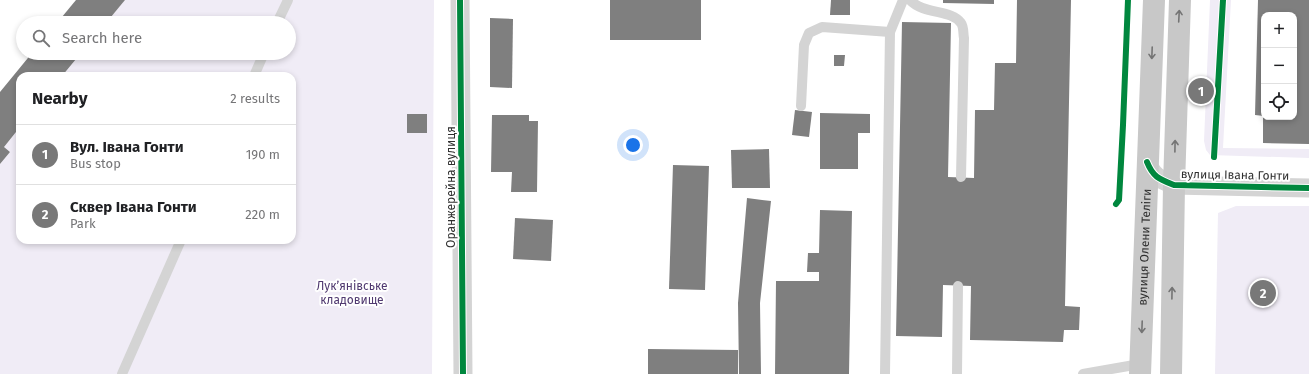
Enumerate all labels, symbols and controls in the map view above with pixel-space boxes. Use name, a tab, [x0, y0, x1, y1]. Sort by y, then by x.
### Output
one-way arrow	[1176, 10, 1183, 23]
map controls	[1261, 12, 1297, 120]
button: +	[1261, 12, 1297, 48]
search box	[16, 16, 296, 60]
icon: search	[30, 27, 52, 49]
text: Search here	[62, 29, 142, 47]
one-way arrow	[1148, 46, 1155, 59]
button: −	[1261, 48, 1297, 84]
pin: 1	[1188, 76, 1214, 106]
button: locate	[1261, 84, 1297, 120]
text: Nearby	[32, 88, 87, 109]
text: 2 results	[230, 91, 280, 106]
street label: Оранжерейна вулиця	[444, 126, 458, 248]
your location	[623, 135, 643, 155]
text: Вул. Івана Гонти	[70, 138, 184, 156]
one-way arrow	[1171, 140, 1178, 153]
text: 1	[42, 147, 48, 162]
text: 190 m	[246, 147, 280, 162]
text: Bus stop	[70, 156, 121, 171]
street label: вулиця Івана Гонти	[1181, 167, 1289, 183]
street label: вулиця Олени Теліги	[1136, 188, 1154, 306]
text: Сквер Івана Гонти	[70, 198, 197, 216]
text: 2	[42, 207, 48, 222]
text: 220 m	[245, 207, 280, 222]
text: Park	[70, 216, 96, 231]
pin: 2	[1250, 278, 1276, 308]
park label: Лукʼянівське кладовище	[316, 279, 388, 307]
one-way arrow	[1168, 287, 1176, 300]
one-way arrow	[1138, 320, 1145, 333]

